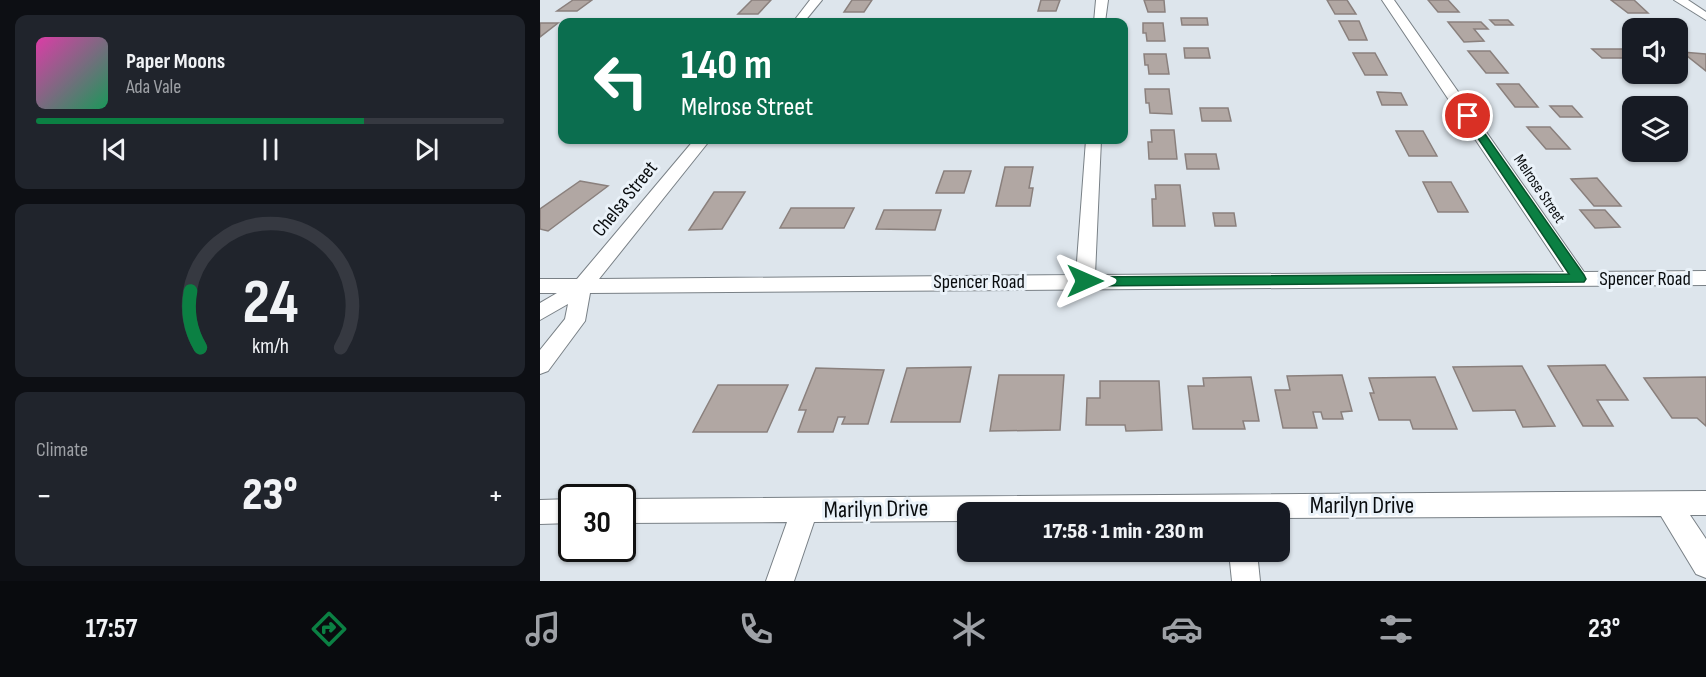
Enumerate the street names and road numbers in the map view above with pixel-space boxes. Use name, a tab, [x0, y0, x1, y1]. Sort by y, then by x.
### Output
street label: Melrose Street	[1509, 151, 1569, 227]
street label: Chelsa Street	[587, 156, 663, 242]
street label: Spencer Road	[1599, 267, 1691, 291]
street label: Spencer Road	[933, 270, 1025, 294]
street label: Marilyn Drive	[1310, 491, 1414, 520]
street label: Marilyn Drive	[823, 494, 929, 524]

